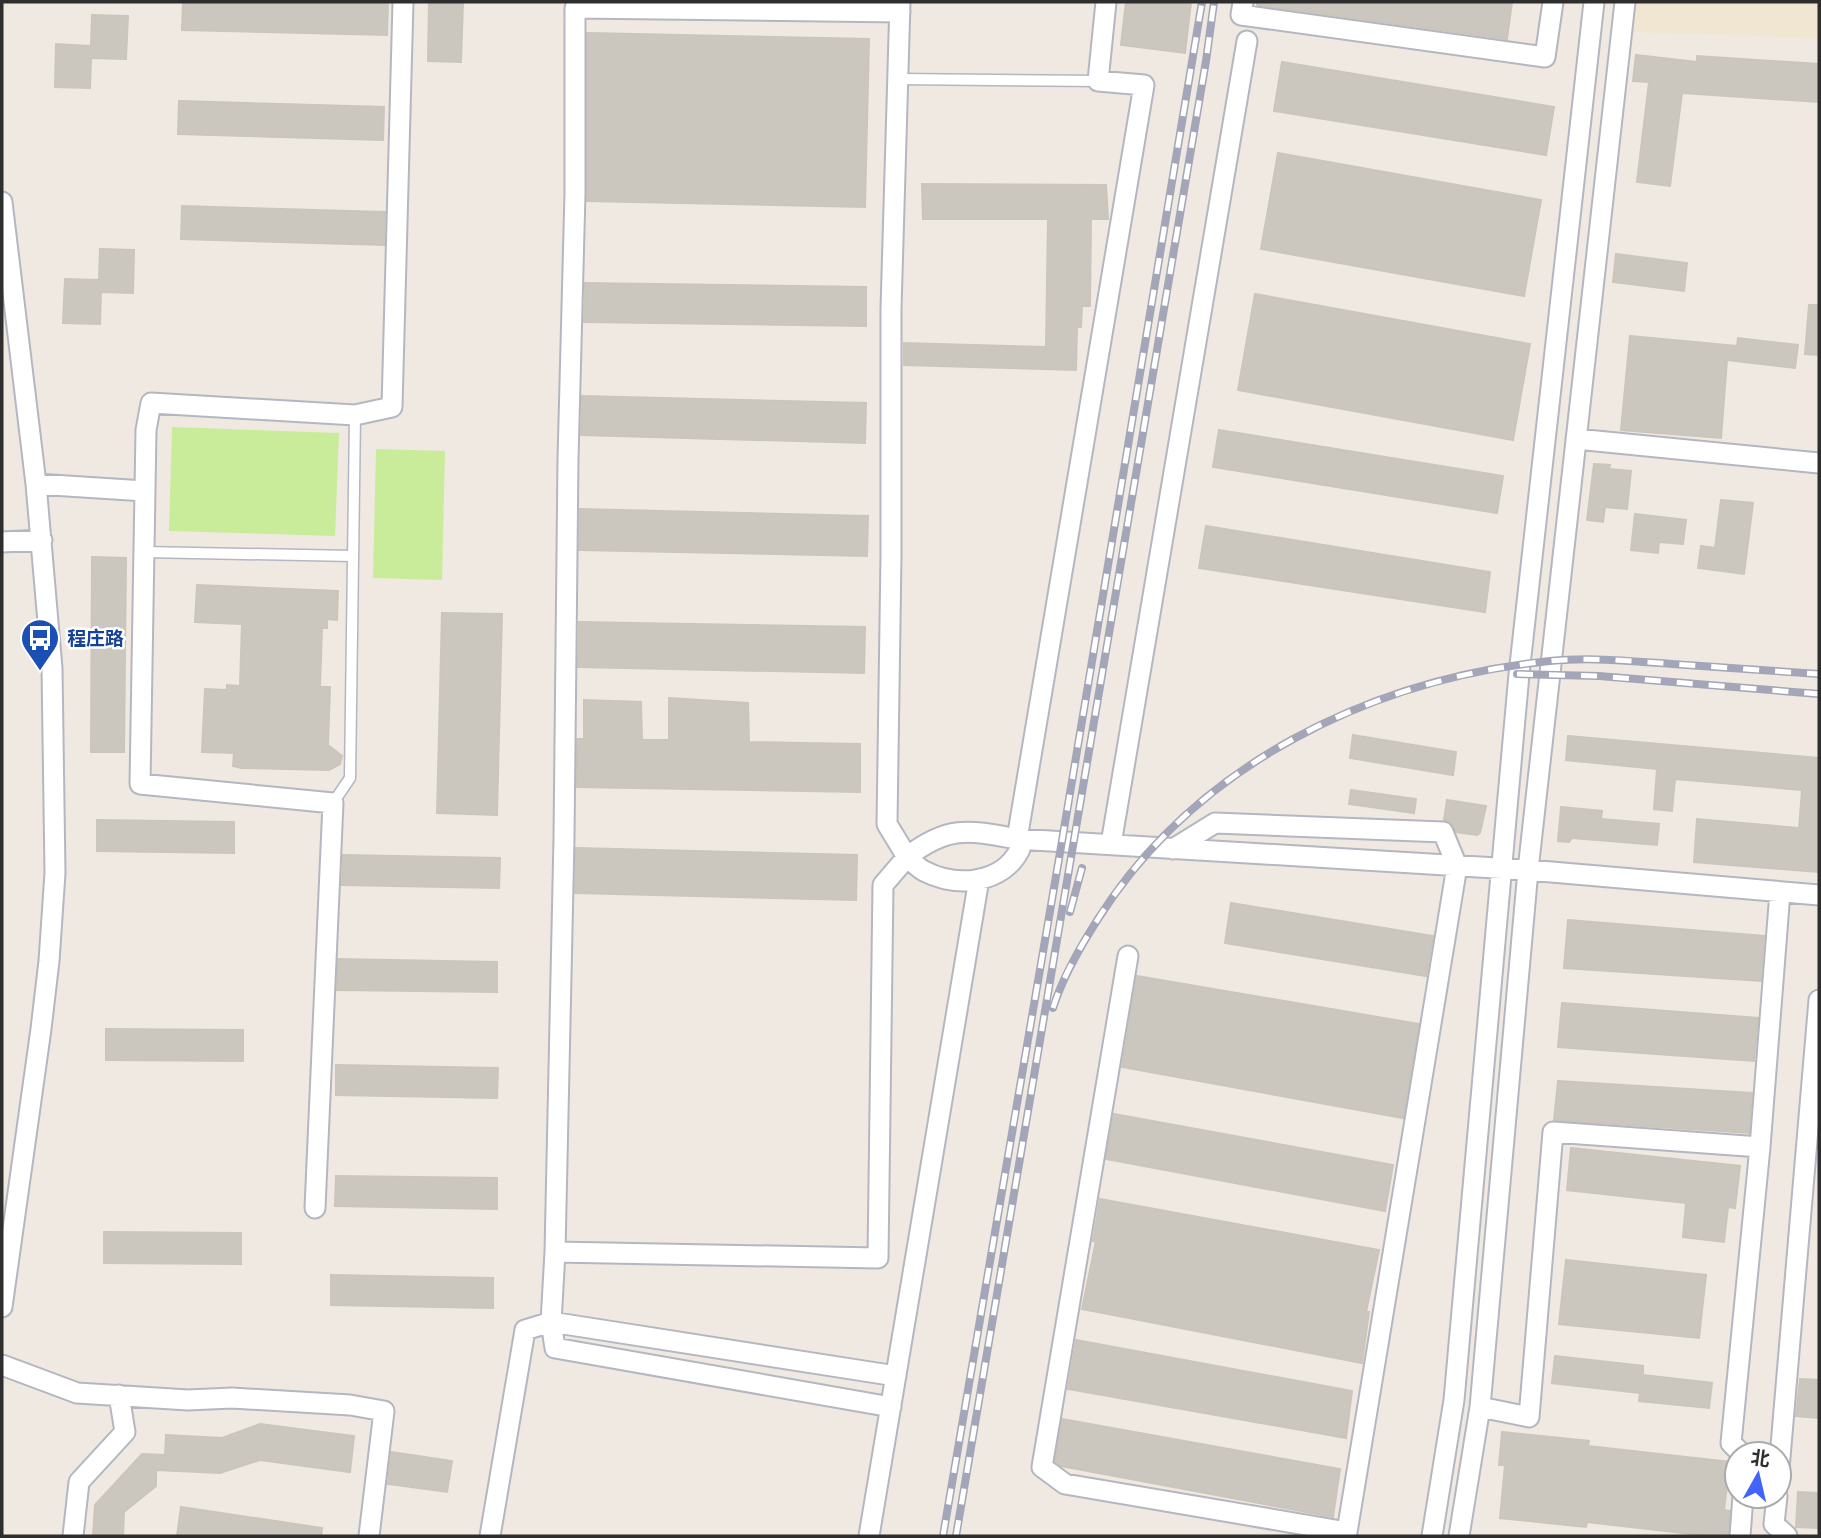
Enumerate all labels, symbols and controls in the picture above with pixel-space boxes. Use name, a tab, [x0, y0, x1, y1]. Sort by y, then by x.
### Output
bus stop icon: 程庄路	[19, 617, 61, 672]
place label: 程庄路	[67, 625, 124, 651]
north arrow	[1723, 1440, 1793, 1510]
text: 北	[1749, 1444, 1772, 1472]

